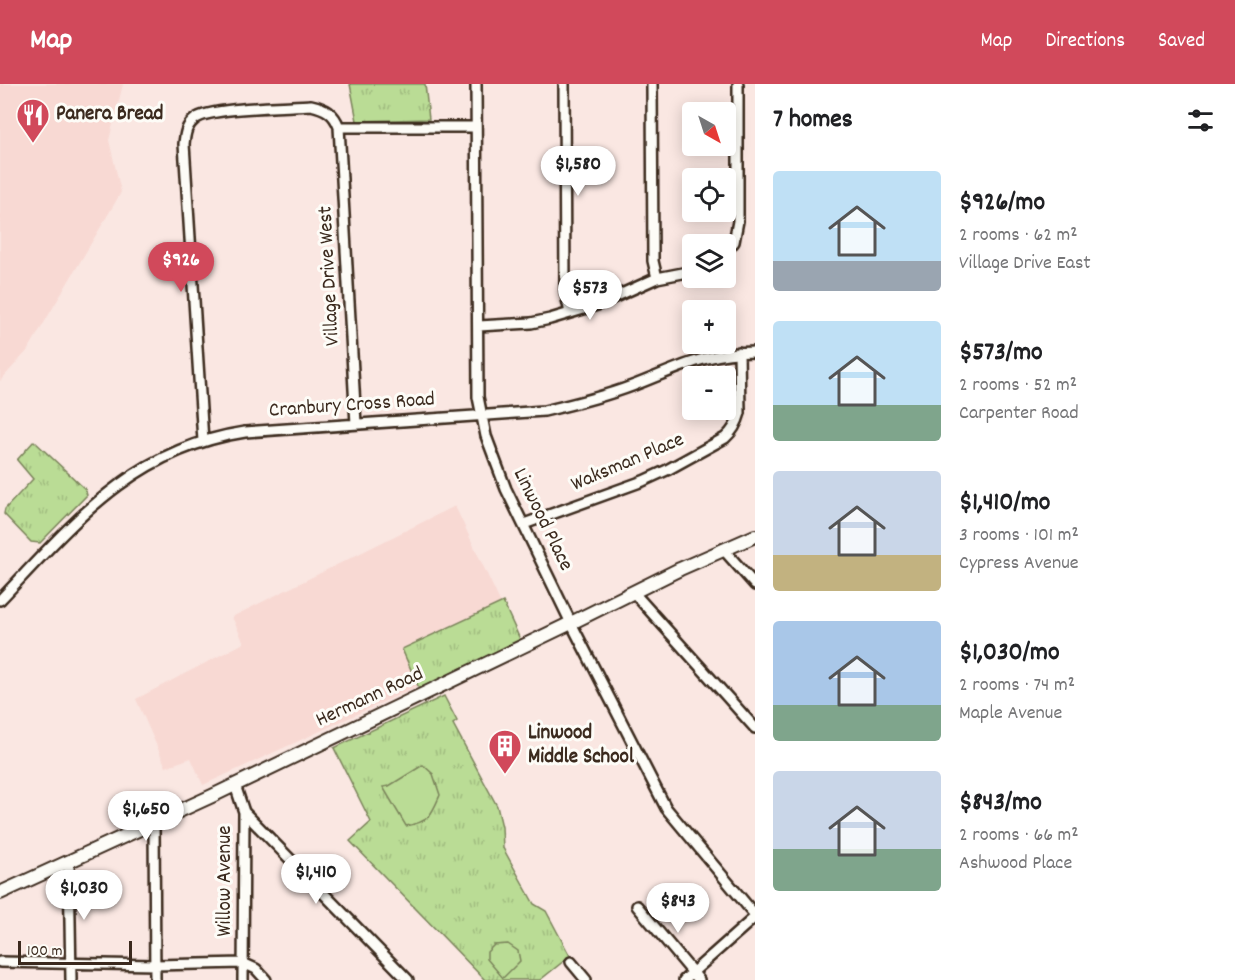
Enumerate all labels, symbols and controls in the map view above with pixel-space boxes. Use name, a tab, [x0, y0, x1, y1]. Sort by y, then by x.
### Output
text: Map	[30, 22, 72, 62]
text: Map	[981, 27, 1012, 57]
text: Directions	[1045, 27, 1125, 57]
text: Saved	[1158, 27, 1205, 57]
restaurant icon: Panera Bread	[15, 97, 51, 144]
place label: Panera Bread	[56, 100, 164, 130]
north arrow	[682, 102, 736, 156]
map controls	[682, 102, 736, 420]
text: 7 homes	[773, 102, 853, 139]
icon: filters	[1184, 104, 1217, 137]
pin: $1,580	[529, 146, 627, 197]
text: $1,580	[555, 151, 601, 179]
button: locate	[682, 168, 736, 222]
text: $926/mo	[959, 185, 1045, 222]
icon: home	[821, 195, 893, 267]
street label: Village Drive West	[311, 205, 349, 347]
text: 2 rooms · 62 m²	[959, 222, 1078, 250]
button: layers	[682, 234, 736, 288]
pin: $926	[145, 242, 217, 293]
text: $926	[162, 247, 200, 275]
text: Village Drive East	[959, 250, 1091, 278]
pin: $573	[554, 270, 626, 321]
text: $573	[572, 275, 608, 303]
button: +	[682, 300, 736, 354]
text: $573/mo	[959, 335, 1043, 372]
icon: home	[821, 345, 893, 417]
button: −	[682, 366, 736, 420]
text: 2 rooms · 52 m²	[959, 372, 1077, 400]
street label: Cranbury Cross Road	[268, 385, 436, 427]
text: Carpenter Road	[959, 400, 1079, 428]
street label: Waksman Place	[567, 426, 689, 500]
street label: Linwood Place	[504, 464, 580, 576]
text: $1,410/mo	[959, 485, 1050, 522]
icon: home	[821, 495, 893, 567]
text: 3 rooms · 101 m²	[959, 522, 1079, 550]
text: Cypress Avenue	[959, 550, 1079, 578]
text: $1,030/mo	[959, 635, 1060, 672]
icon: home	[821, 645, 893, 717]
street label: Hermann Road	[311, 660, 429, 736]
text: 2 rooms · 74 m²	[959, 672, 1075, 700]
text: Maple Avenue	[959, 700, 1062, 728]
place label: Linwood Middle School	[528, 719, 635, 773]
building icon: Linwood Middle School	[487, 728, 523, 775]
text: $843/mo	[959, 785, 1042, 822]
pin: $1,650	[97, 791, 195, 842]
icon: home	[821, 795, 893, 867]
text: $1,650	[122, 796, 170, 824]
text: 2 rooms · 66 m²	[959, 822, 1079, 850]
street label: Willow Avenue	[211, 825, 241, 937]
text: Ashwood Place	[959, 850, 1072, 878]
pin: $1,410	[267, 854, 365, 905]
text: $1,410	[295, 859, 337, 887]
pin: $1,030	[35, 870, 133, 921]
text: $1,030	[60, 875, 109, 903]
pin: $843	[642, 883, 714, 934]
text: $843	[660, 888, 696, 916]
scale bar	[18, 938, 132, 966]
text: 100 m	[27, 940, 63, 963]

